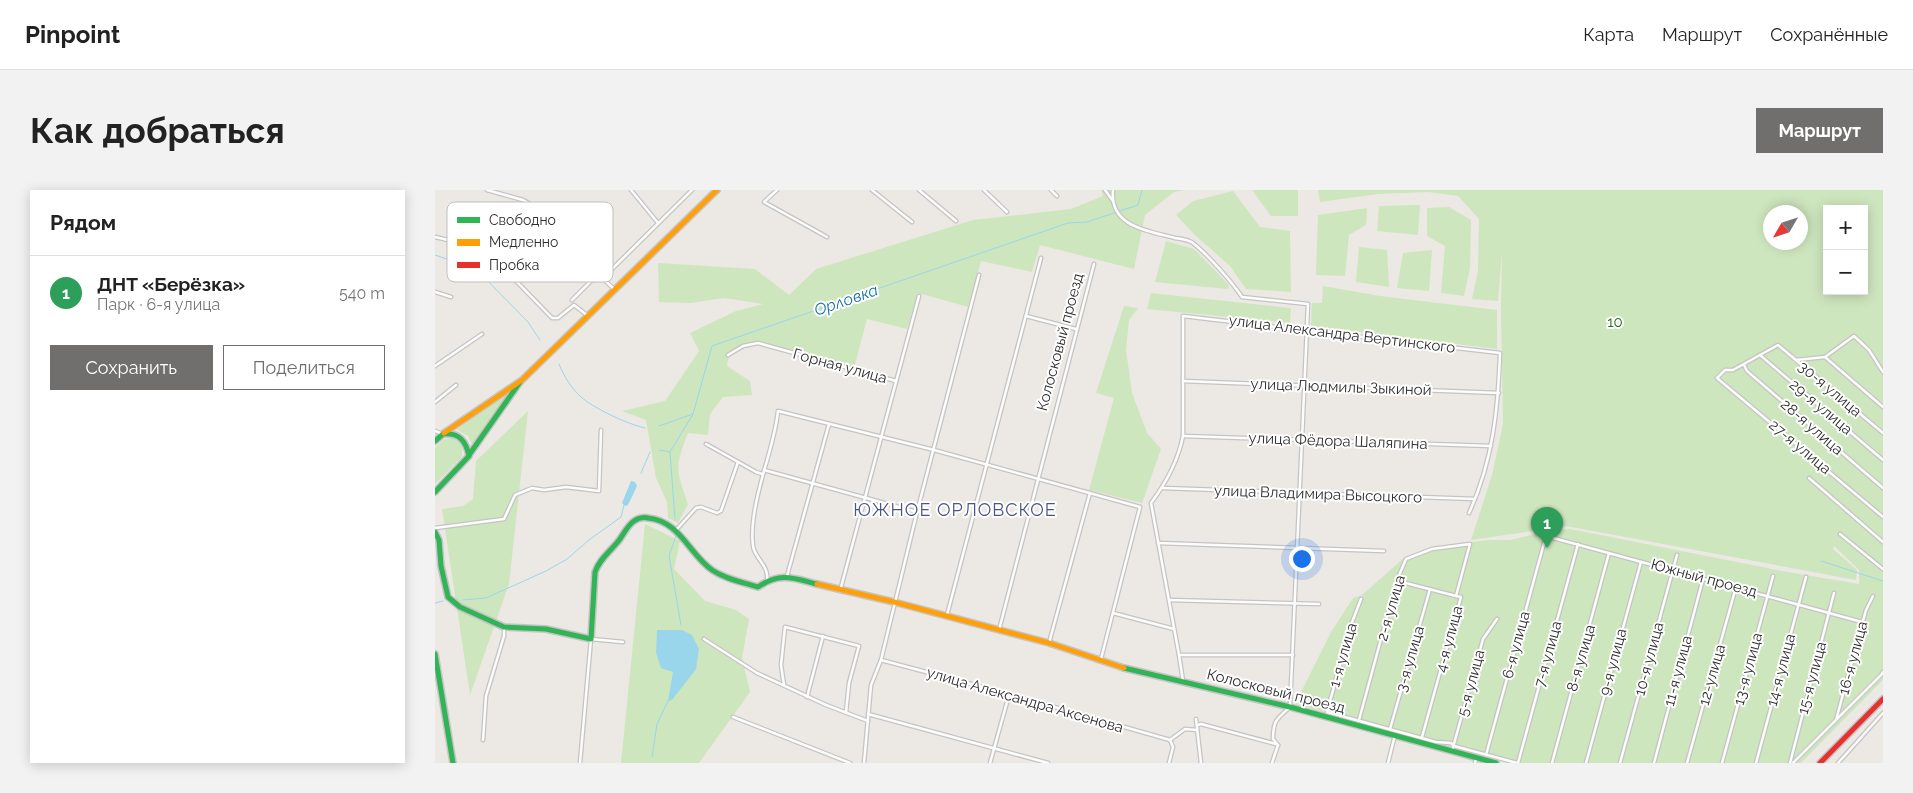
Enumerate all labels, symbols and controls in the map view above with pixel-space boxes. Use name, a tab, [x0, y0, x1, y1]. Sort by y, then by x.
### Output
text: Pinpoint	[25, 20, 120, 49]
text: Карта	[1583, 24, 1634, 45]
text: Маршрут	[1662, 24, 1742, 45]
text: Сохранённые	[1770, 24, 1888, 45]
button: Маршрут	[1756, 108, 1883, 153]
text: Как добраться	[30, 110, 285, 151]
legend	[447, 202, 613, 282]
north arrow	[1763, 205, 1808, 250]
map controls	[1823, 205, 1868, 295]
button: +	[1823, 205, 1868, 250]
text: Рядом	[50, 210, 116, 235]
text: Свободно	[489, 212, 556, 228]
text: Медленно	[489, 234, 558, 250]
button: −	[1823, 250, 1868, 295]
text: Пробка	[489, 257, 539, 273]
street label: Колосковый проезд	[1033, 271, 1087, 413]
text: ДНТ «Берёзка»	[97, 273, 245, 295]
water label: Орловка	[812, 280, 881, 320]
text: 1	[62, 284, 70, 303]
text: 540 m	[339, 284, 385, 303]
text: Парк · 6-я улица	[97, 295, 220, 314]
street label: улица Александра Вертинского	[1228, 311, 1456, 357]
park label: 10	[1607, 313, 1623, 331]
button: Сохранить	[50, 345, 213, 390]
button: Поделиться	[223, 345, 385, 390]
street label: Горная улица	[791, 345, 889, 387]
street label: 30-я улица	[1795, 357, 1865, 421]
street label: улица Людмилы Зыкиной	[1250, 375, 1432, 399]
street label: 29-я улица	[1786, 375, 1856, 439]
street label: 28-я улица	[1777, 395, 1847, 459]
street label: 27-я улица	[1765, 416, 1835, 478]
street label: улица Фёдора Шаляпина	[1248, 429, 1428, 453]
street label: улица Владимира Высоцкого	[1213, 481, 1423, 507]
district label: ЮЖНОЕ ОРЛОВСКОЕ	[853, 499, 1057, 520]
pin: 1	[1531, 507, 1563, 548]
your location	[1289, 546, 1315, 572]
street label: Южный проезд	[1649, 555, 1759, 601]
street label: 2-я улица	[1373, 573, 1409, 643]
street label: 4-я улица	[1431, 604, 1467, 674]
street label: 6-я улица	[1498, 609, 1534, 681]
street label: 7-я улица	[1531, 619, 1565, 689]
street label: 16-я улица	[1835, 619, 1871, 697]
street label: 10-я улица	[1631, 620, 1667, 698]
street label: 1-я улица	[1325, 621, 1361, 689]
street label: 8-я улица	[1563, 622, 1599, 694]
street label: 3-я улица	[1392, 624, 1428, 694]
street label: 9-я улица	[1595, 626, 1631, 698]
street label: 13-я улица	[1730, 631, 1766, 707]
street label: 14-я улица	[1763, 632, 1799, 708]
street label: 11-я улица	[1660, 634, 1696, 708]
street label: 15-я улица	[1794, 640, 1830, 716]
street label: 12-улица	[1695, 642, 1729, 708]
street label: 5-я улица	[1453, 648, 1489, 718]
street label: улица Александра Аксенова	[925, 663, 1125, 737]
street label: Колосковый проезд	[1205, 665, 1347, 717]

